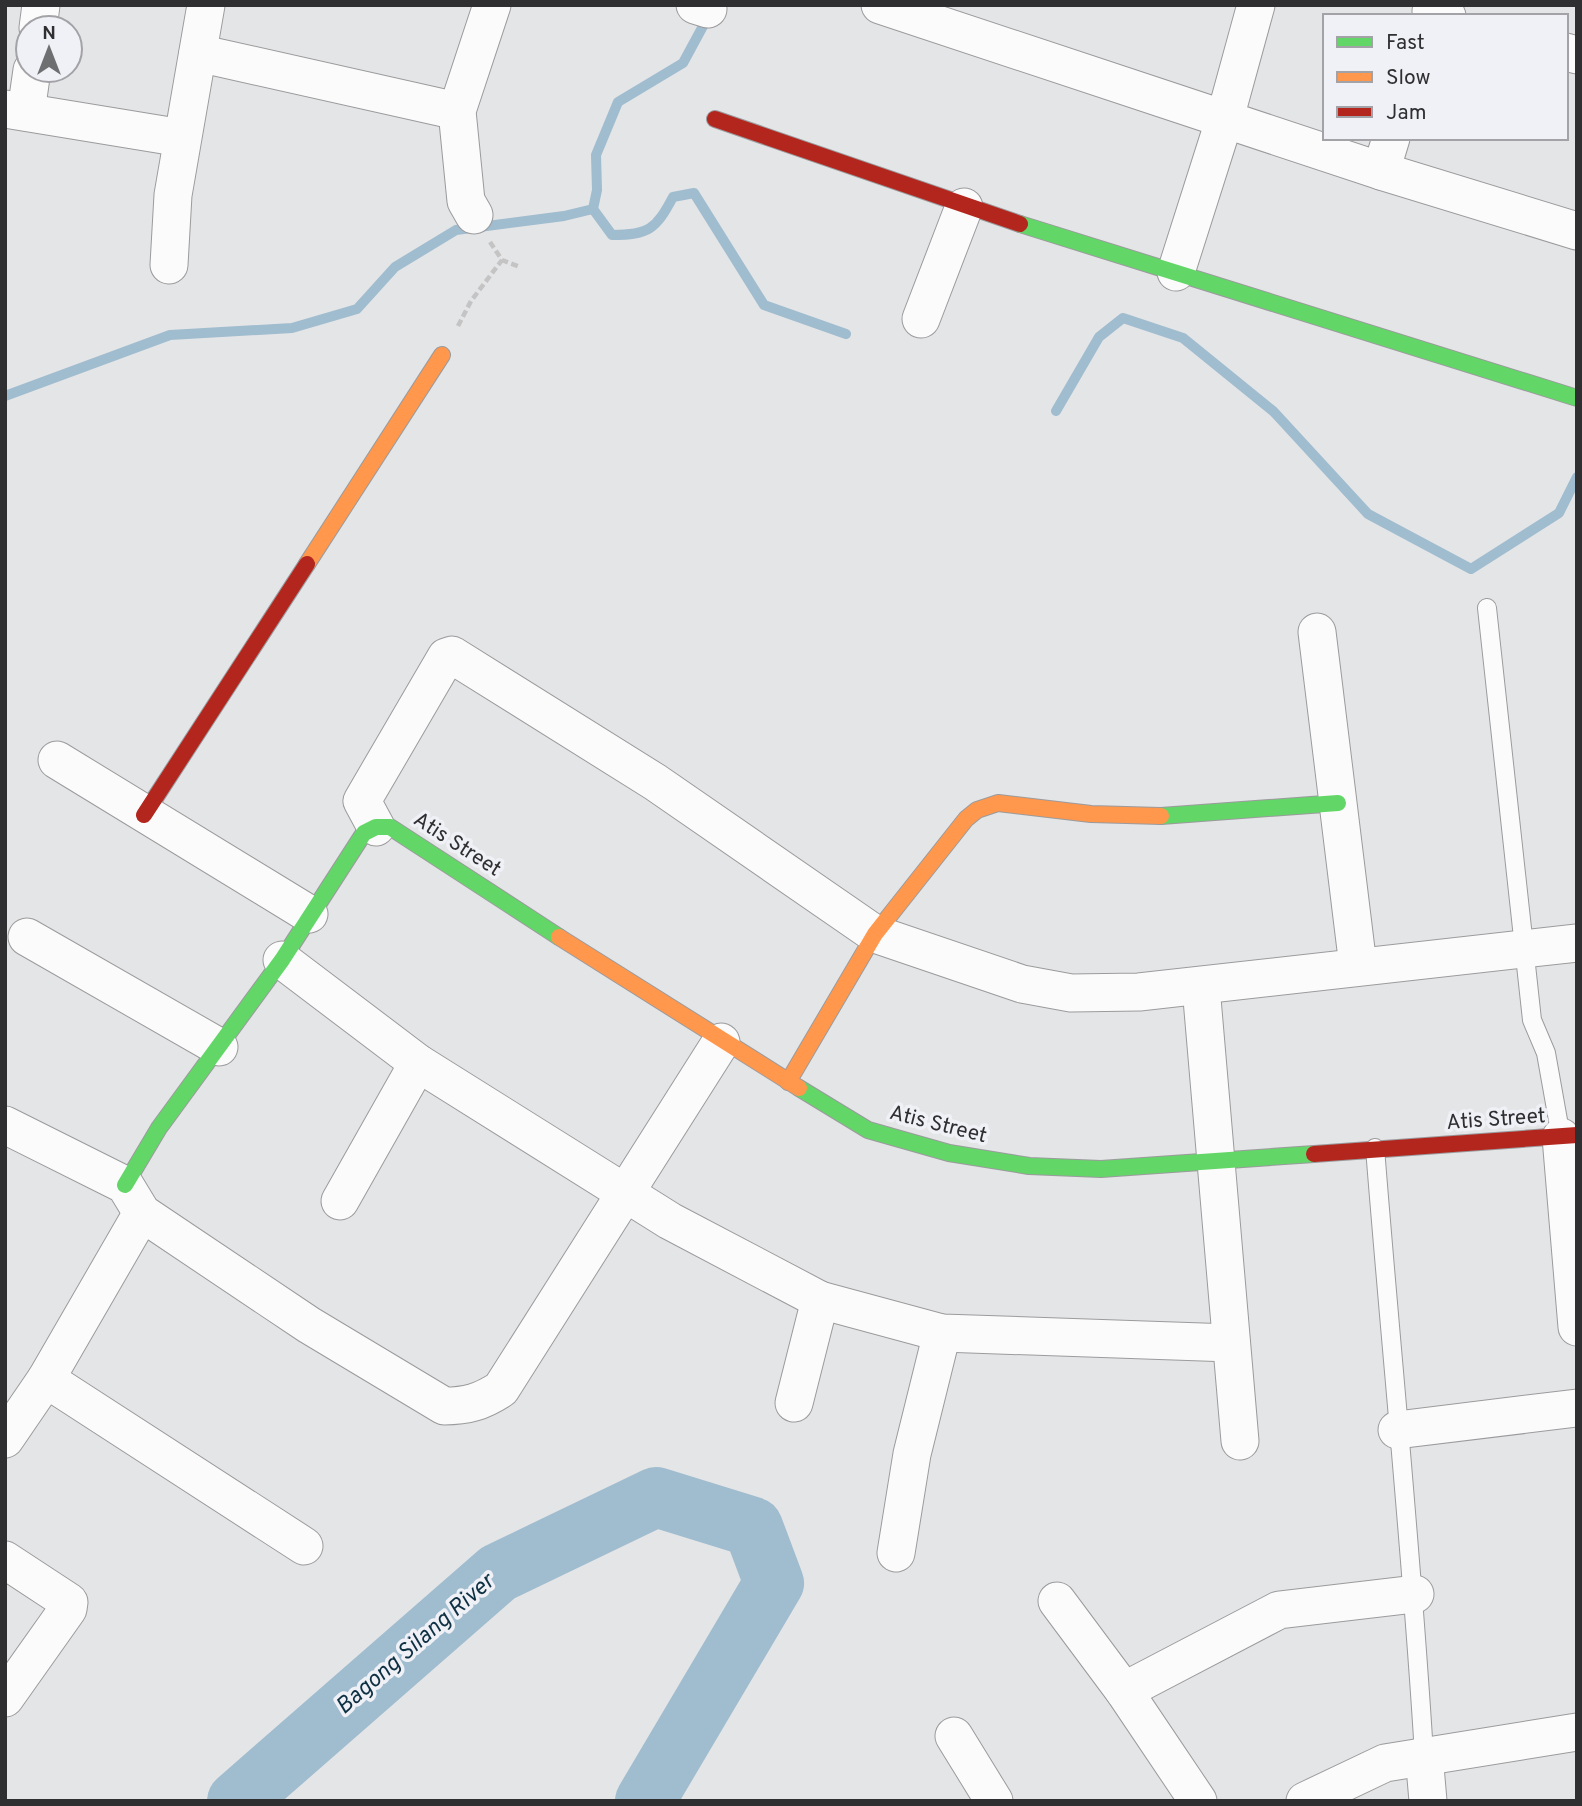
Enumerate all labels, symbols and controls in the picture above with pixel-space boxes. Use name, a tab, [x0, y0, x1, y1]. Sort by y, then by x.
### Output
north arrow	[14, 14, 84, 84]
legend	[1323, 14, 1568, 140]
text: N	[42, 22, 56, 46]
text: Fast	[1386, 30, 1425, 57]
text: Slow	[1386, 65, 1431, 92]
text: Jam	[1386, 100, 1427, 127]
street label: Atis Street	[408, 807, 506, 883]
street label: Atis Street	[886, 1100, 990, 1150]
street label: Atis Street	[1445, 1103, 1547, 1137]
water label: Bagong Silang River	[331, 1567, 503, 1722]

